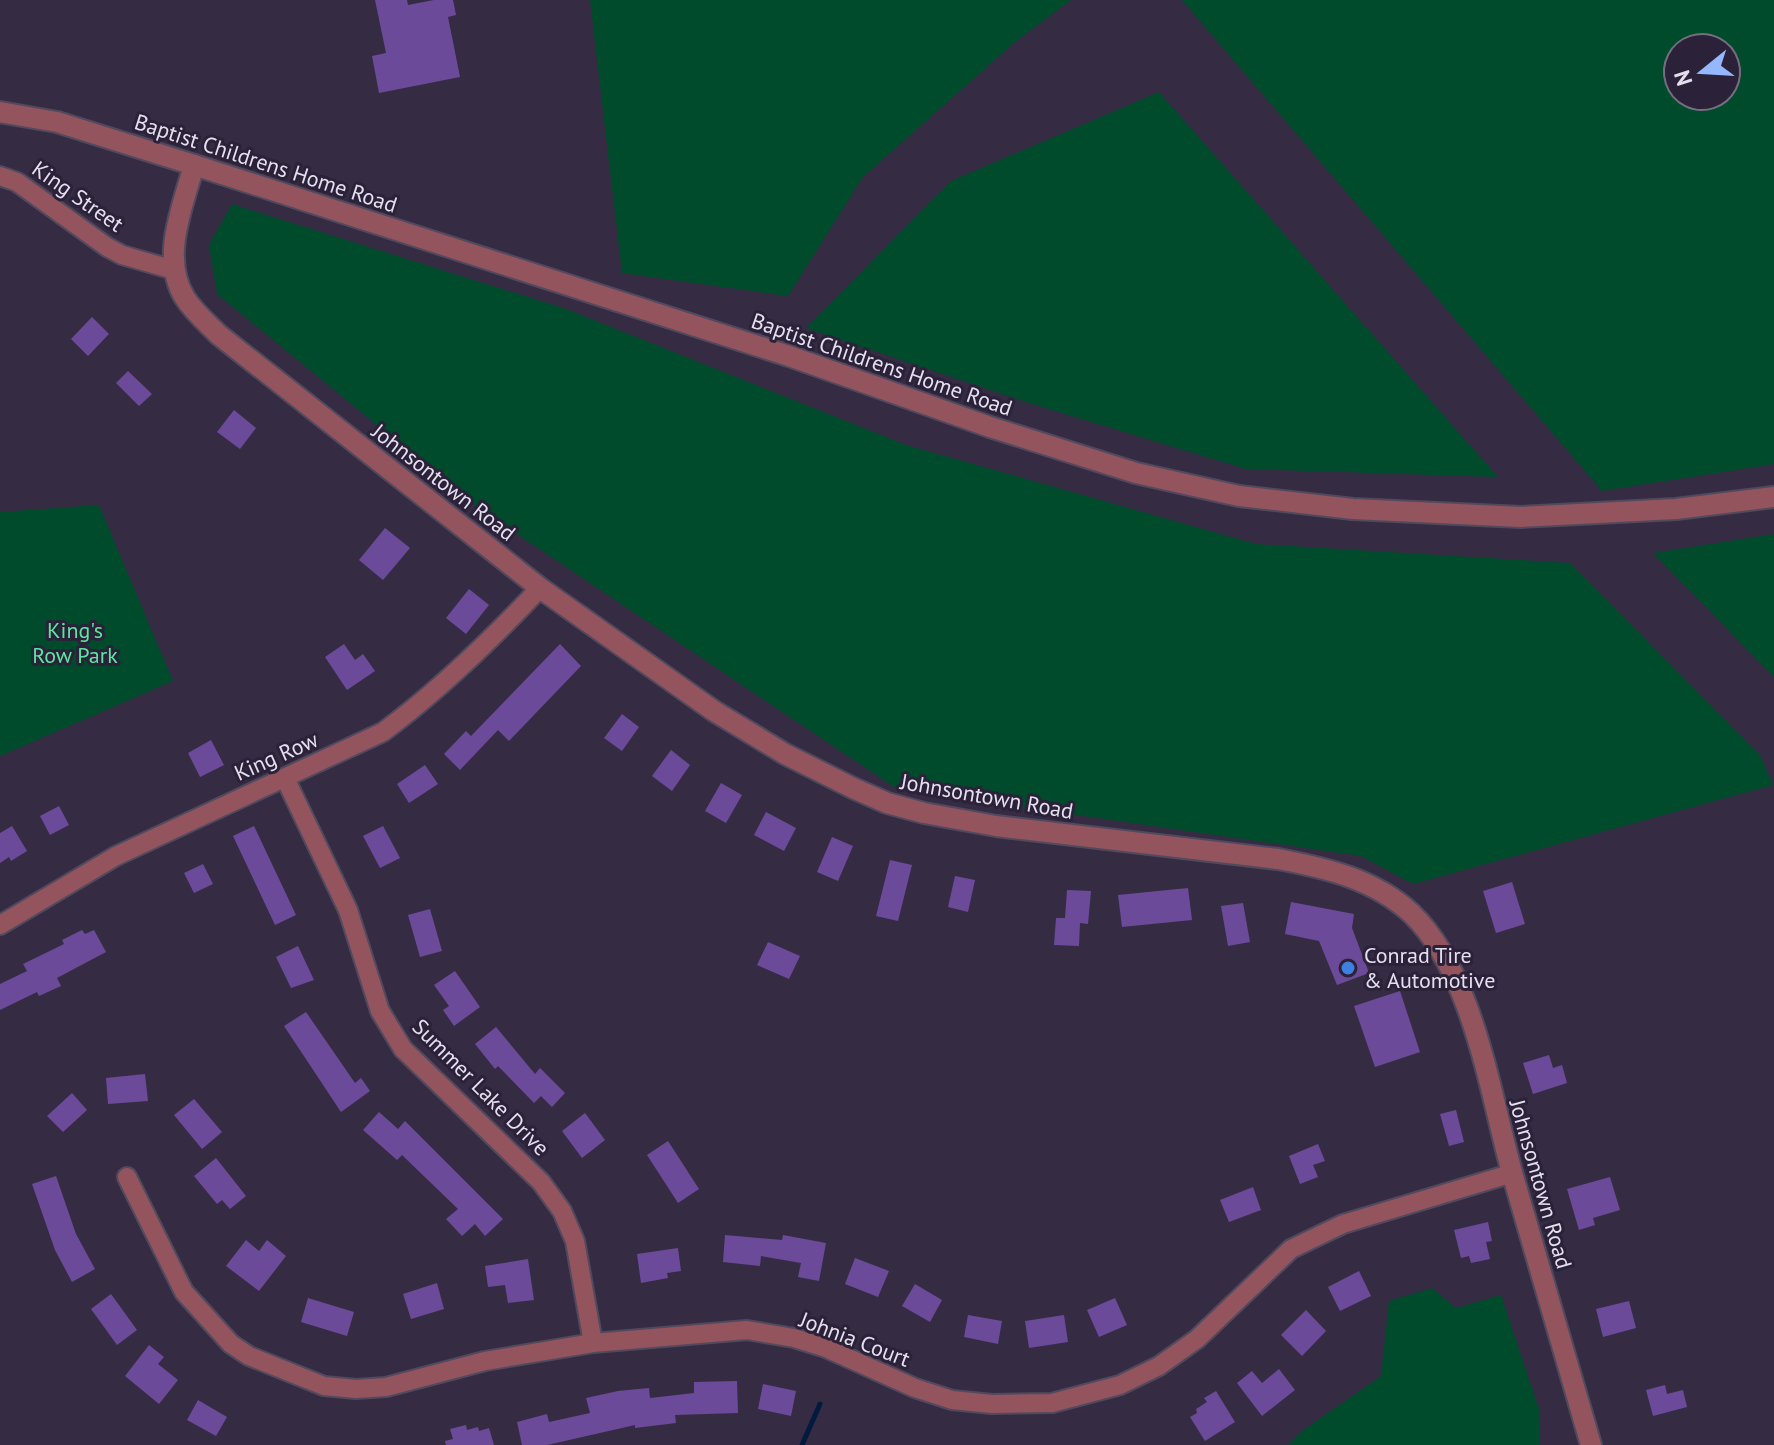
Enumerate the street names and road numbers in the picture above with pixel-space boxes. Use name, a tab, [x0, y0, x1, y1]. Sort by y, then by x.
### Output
street label: Baptist Childrens Home Road	[131, 107, 401, 219]
street label: King Street	[27, 154, 130, 238]
street label: Baptist Childrens Home Road	[748, 306, 1016, 422]
street label: Johnsontown Road	[366, 417, 521, 547]
street label: King Row	[230, 725, 322, 787]
street label: Johnsontown Road	[898, 767, 1075, 825]
street label: Summer Lake Drive	[407, 1013, 555, 1161]
street label: Johnsontown Road	[1503, 1095, 1579, 1272]
street label: Johnia Court	[795, 1305, 915, 1373]

